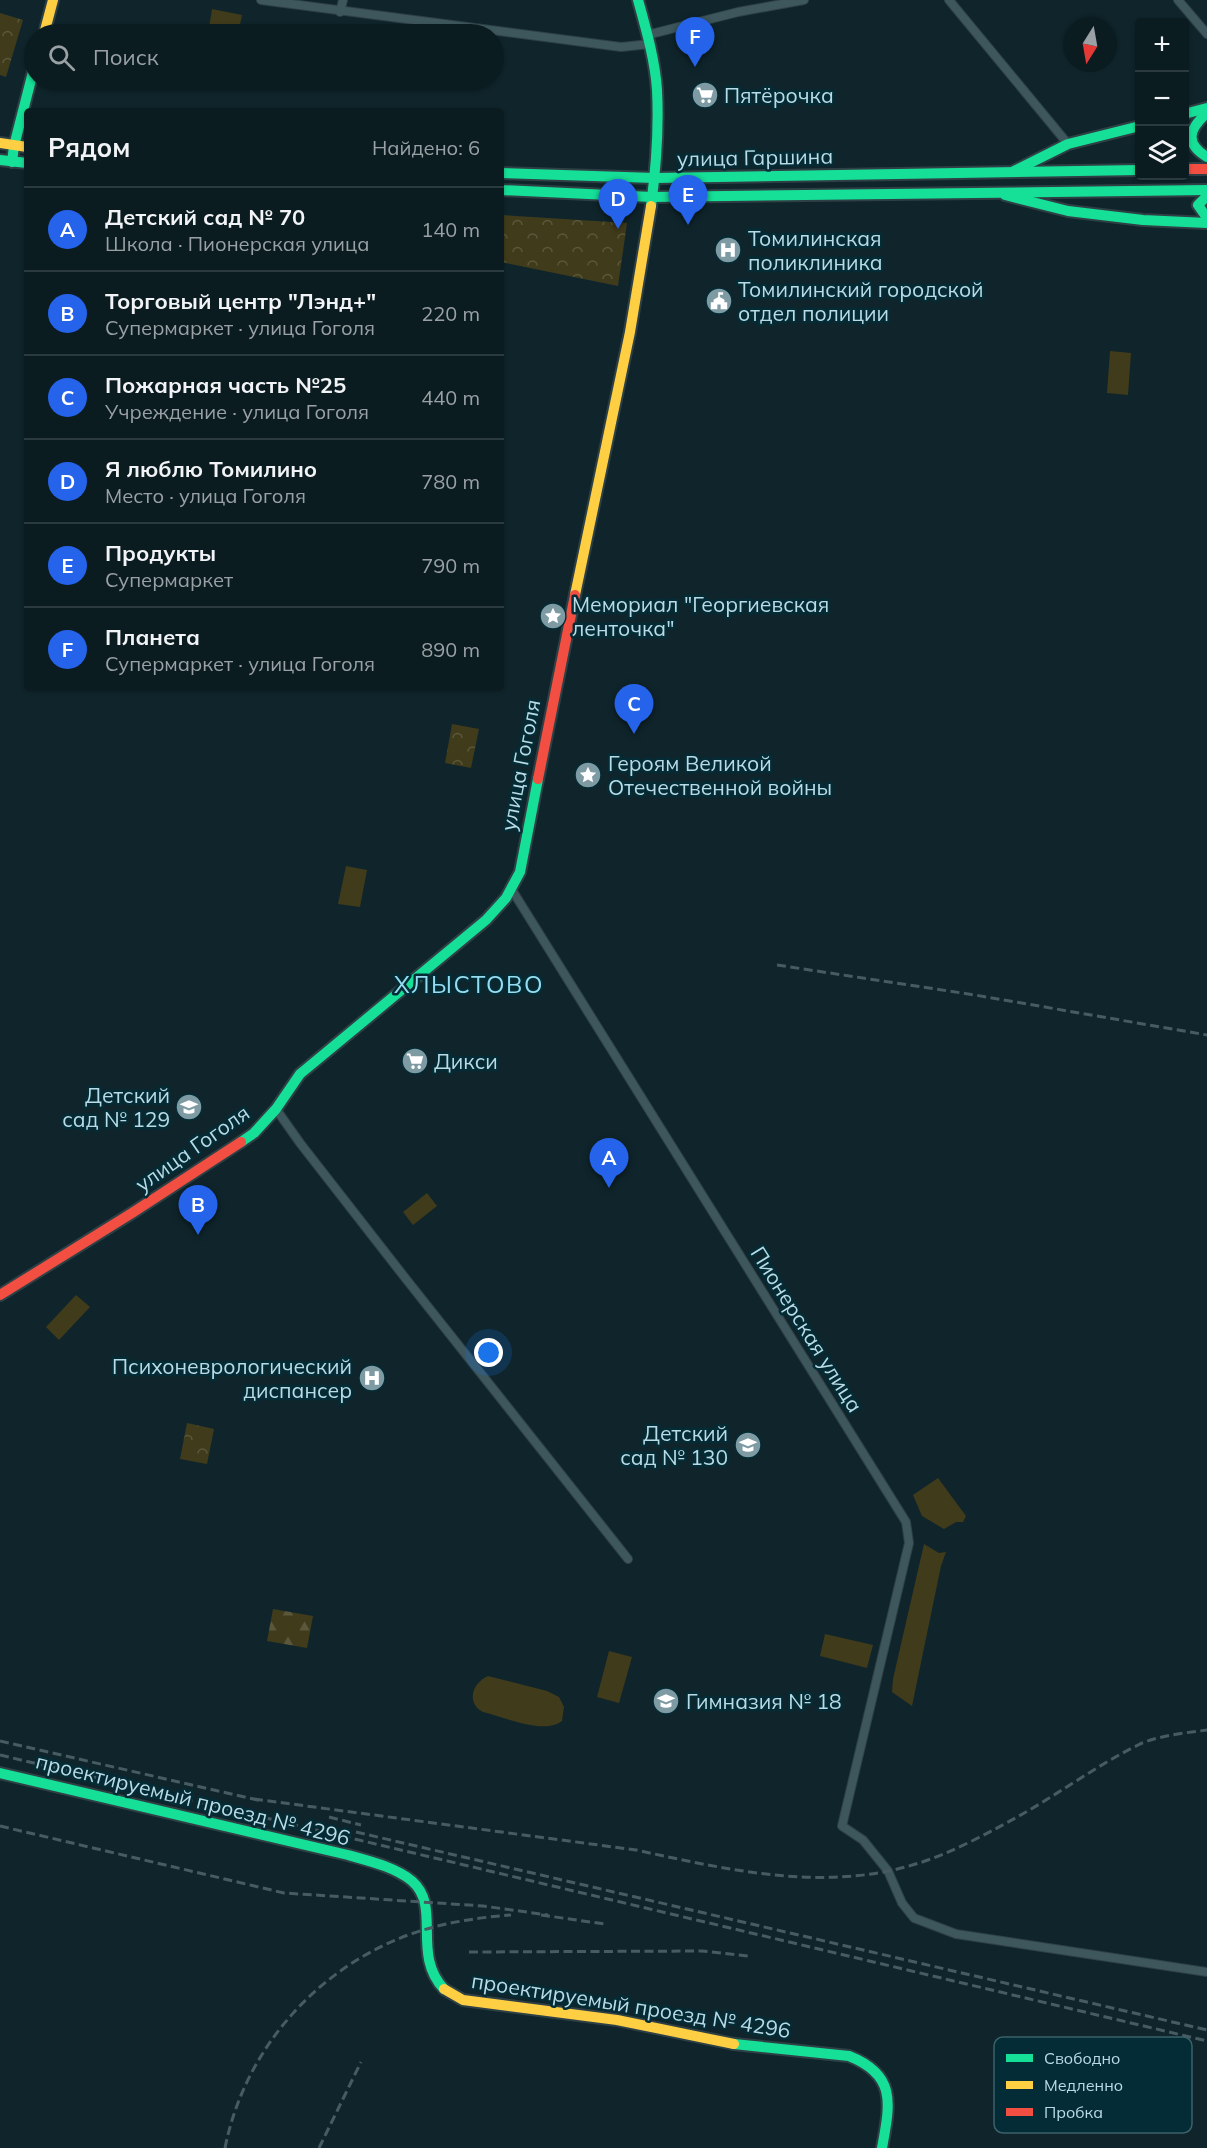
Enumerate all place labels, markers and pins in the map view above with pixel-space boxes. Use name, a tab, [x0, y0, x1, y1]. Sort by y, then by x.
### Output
pin: F	[676, 17, 714, 67]
supermarket icon: Пятёрочка	[690, 80, 720, 110]
place label: Пятёрочка	[724, 82, 834, 108]
pin: E	[668, 176, 708, 225]
pin: D	[598, 180, 638, 229]
place label: Томилинская поликлиника	[748, 225, 883, 275]
hospital icon: Томилинская поликлиника	[713, 235, 743, 265]
place label: Томилинский городской отдел полиции	[738, 276, 984, 326]
public building icon: Томилинский городской отдел полиции	[704, 286, 734, 316]
place label: Мемориал "Георгиевская ленточка"	[572, 591, 829, 641]
place icon: Мемориал "Георгиевская ленточка"	[538, 601, 568, 631]
pin: C	[614, 684, 654, 734]
place label: Героям Великой Отечественной войны	[608, 750, 832, 800]
place icon: Героям Великой Отечественной войны	[573, 760, 603, 790]
supermarket icon: Дикси	[400, 1046, 430, 1076]
place label: Дикси	[434, 1048, 498, 1074]
place label: Детский сад № 129	[62, 1082, 170, 1132]
school or university icon: Детский сад № 129	[174, 1092, 204, 1122]
pin: A	[590, 1138, 628, 1188]
pin: B	[178, 1186, 218, 1235]
place label: Психоневрологический диспансер	[112, 1353, 352, 1403]
hospital icon: Психоневрологический диспансер	[357, 1363, 387, 1393]
place label: Детский сад № 130	[620, 1420, 728, 1470]
school or university icon: Детский сад № 130	[733, 1430, 763, 1460]
school or university icon: Гимназия № 18	[651, 1686, 681, 1716]
place label: Гимназия № 18	[686, 1688, 842, 1714]

